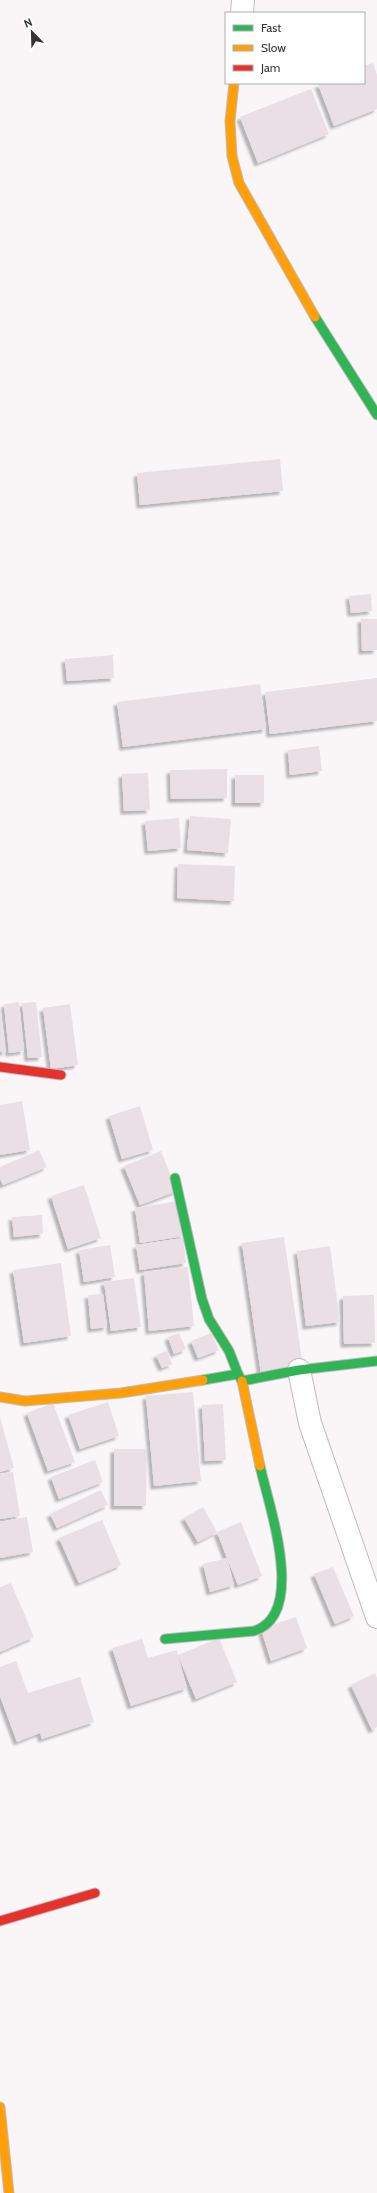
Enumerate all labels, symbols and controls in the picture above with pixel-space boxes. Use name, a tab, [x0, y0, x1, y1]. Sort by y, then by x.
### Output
north arrow	[12, 12, 52, 52]
legend	[225, 12, 365, 84]
text: N	[22, 15, 34, 31]
text: Fast	[261, 20, 281, 35]
text: Slow	[261, 40, 286, 55]
text: Jam	[260, 60, 280, 75]

